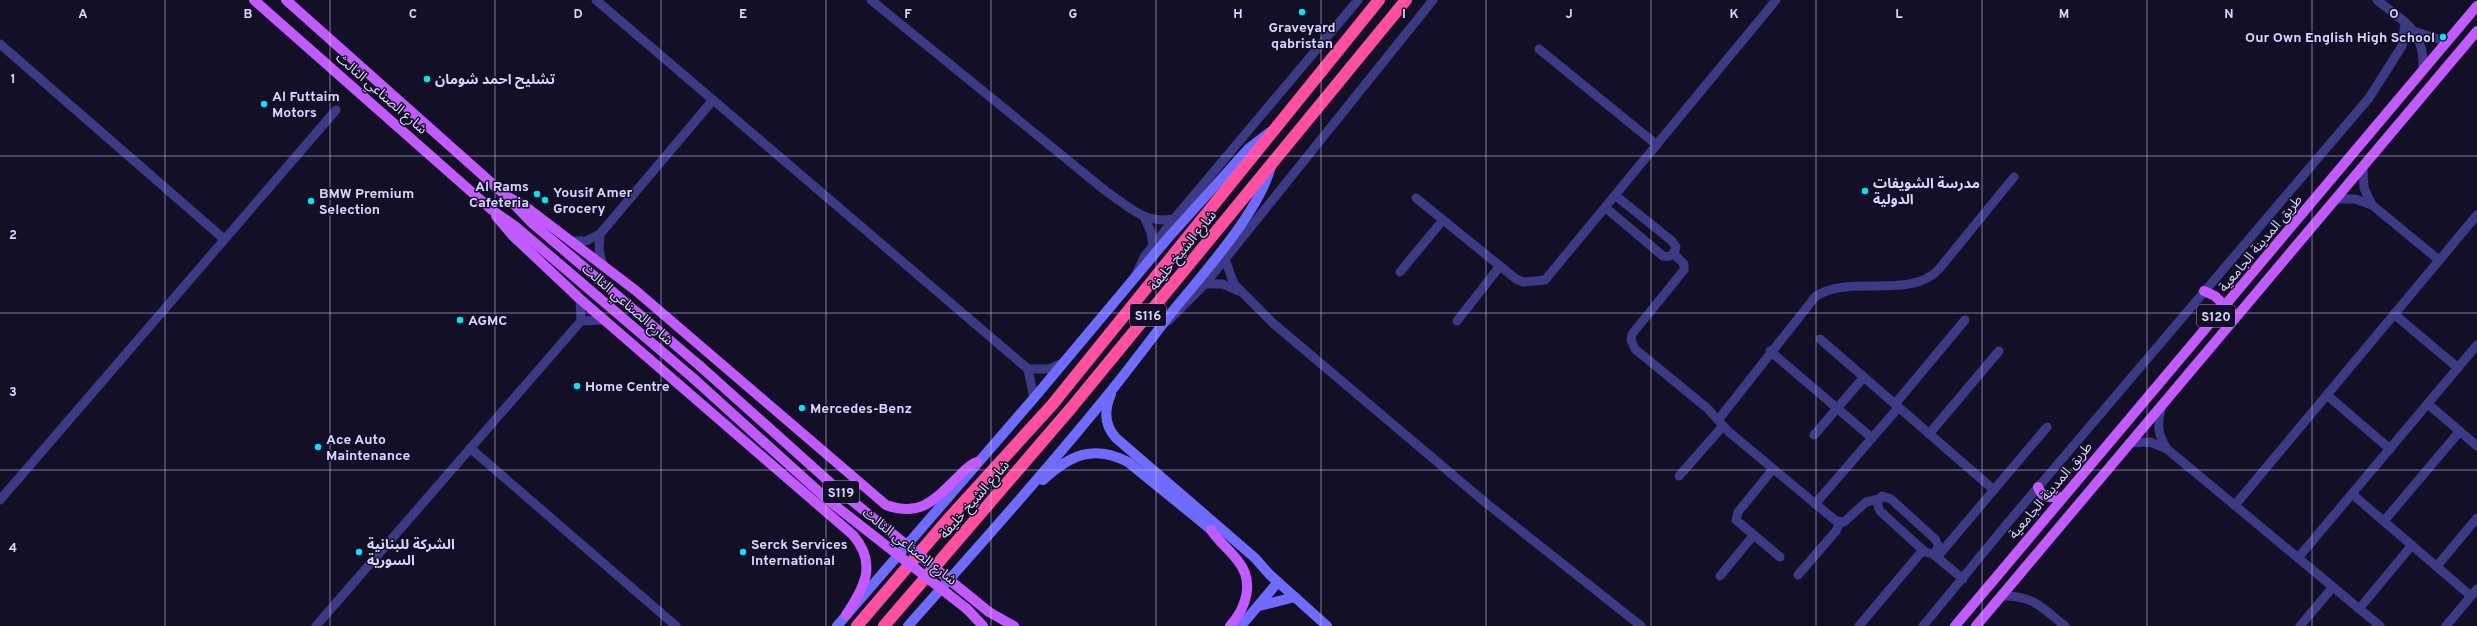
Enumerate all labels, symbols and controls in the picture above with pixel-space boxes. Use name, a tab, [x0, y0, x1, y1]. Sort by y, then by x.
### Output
text: A	[78, 7, 88, 23]
text: B	[244, 7, 253, 23]
text: C	[409, 7, 417, 23]
text: D	[573, 7, 583, 23]
text: E	[739, 7, 747, 23]
text: F	[904, 7, 912, 23]
text: G	[1069, 7, 1078, 23]
text: H	[1233, 7, 1243, 23]
marker: Graveyard qabristan	[1297, 7, 1307, 17]
text: I	[1402, 7, 1406, 23]
text: J	[1565, 7, 1573, 23]
text: K	[1729, 7, 1739, 23]
text: L	[1895, 7, 1903, 23]
text: M	[2059, 7, 2069, 23]
text: N	[2224, 7, 2234, 23]
text: O	[2389, 7, 2399, 23]
place label: Graveyard qabristan	[1268, 20, 1336, 53]
place label: Our Own English High School	[2245, 30, 2435, 47]
marker: Our Own English High School	[2438, 32, 2448, 42]
street label: شارع الصناعي الثالث	[331, 50, 430, 139]
text: 1	[10, 72, 16, 88]
place label: تشليح احمد شومان	[435, 72, 555, 89]
marker: تشليح احمد شومان	[422, 74, 432, 84]
place label: Al Futtaim Motors	[272, 89, 340, 122]
marker: Al Futtaim Motors	[259, 99, 269, 109]
place label: مدرسة الشويفات الدولية	[1873, 176, 1980, 209]
place label: Al Rams Cafeteria	[469, 179, 529, 212]
place label: Yousif Amer Grocery	[553, 185, 633, 218]
place label: BMW Premium Selection	[319, 186, 414, 219]
marker: مدرسة الشويفات الدولية	[1860, 186, 1870, 196]
marker: Al Rams Cafeteria	[532, 189, 542, 199]
street label: طريق المدينة الجامعية	[2216, 192, 2307, 296]
marker: Yousif Amer Grocery	[540, 195, 550, 205]
marker: BMW Premium Selection	[306, 196, 316, 206]
street label: شارع الشيخ خليفة	[1146, 207, 1222, 295]
text: 2	[9, 228, 17, 244]
street label: شارع الصناعي الثالث	[577, 261, 676, 350]
road number: S116	[1130, 304, 1166, 326]
road number: S120	[2197, 305, 2235, 327]
place label: AGMC	[468, 313, 507, 330]
marker: AGMC	[455, 315, 465, 325]
place label: Home Centre	[585, 379, 670, 396]
marker: Home Centre	[572, 381, 582, 391]
text: 3	[9, 385, 17, 401]
place label: Mercedes-Benz	[810, 401, 912, 418]
marker: Mercedes-Benz	[797, 403, 807, 413]
place label: Ace Auto Maintenance	[326, 432, 411, 465]
street label: طريق المدينة الجامعية	[2006, 439, 2097, 543]
marker: Ace Auto Maintenance	[313, 442, 323, 452]
street label: شارع الشيخ خليفة	[936, 457, 1015, 543]
road number: S119	[823, 481, 859, 503]
street label: شارع الصناعي الثالث	[858, 505, 960, 590]
place label: الشركة للبنانية السورية	[367, 537, 455, 570]
place label: Serck Services International	[751, 537, 848, 570]
text: 4	[9, 541, 17, 557]
marker: الشركة للبنانية السورية	[354, 547, 364, 557]
marker: Serck Services International	[738, 547, 748, 557]

